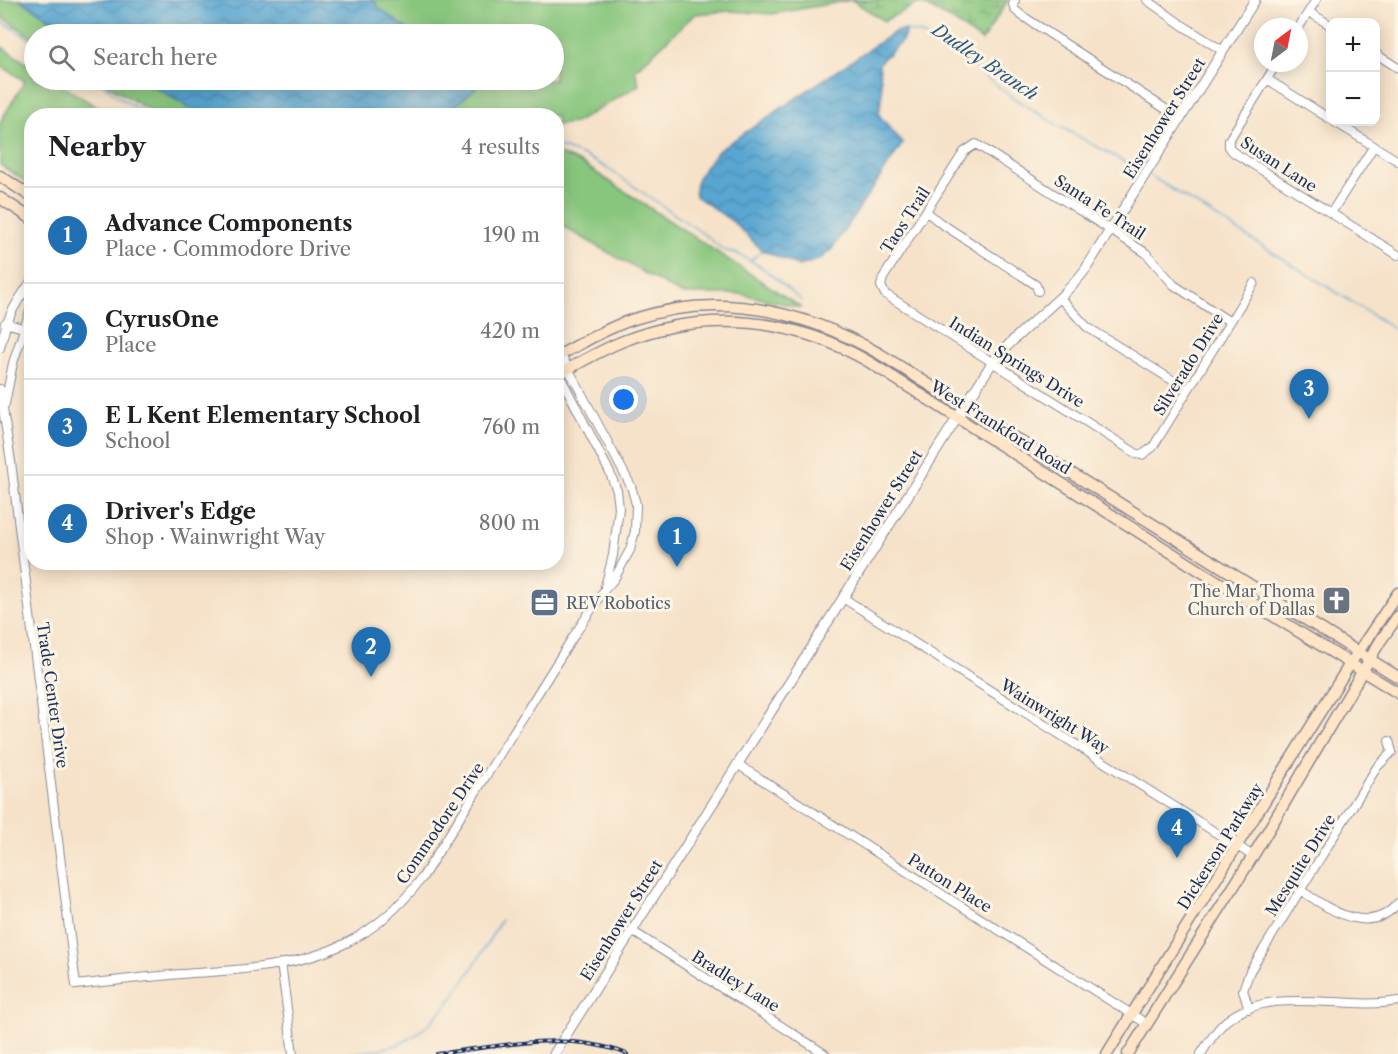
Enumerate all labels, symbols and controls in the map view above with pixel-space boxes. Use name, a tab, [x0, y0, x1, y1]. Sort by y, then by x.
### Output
water label: Dudley Branch	[926, 17, 1042, 105]
north arrow	[1254, 18, 1308, 72]
map controls	[1326, 18, 1380, 126]
button: +	[1326, 18, 1380, 72]
search box	[24, 24, 564, 90]
icon: search	[45, 41, 78, 74]
text: Search here	[93, 44, 218, 71]
street label: Eisenhower Street	[1119, 53, 1209, 182]
button: −	[1326, 72, 1380, 126]
text: Nearby	[48, 131, 146, 163]
street label: Susan Lane	[1237, 132, 1321, 196]
text: 4 results	[461, 135, 540, 159]
street label: Santa Fe Trail	[1051, 170, 1149, 244]
street label: Taos Trail	[876, 183, 934, 257]
text: Advance Components	[105, 210, 352, 237]
text: 1	[63, 223, 72, 247]
text: 190 m	[483, 223, 540, 247]
text: Place · Commodore Drive	[105, 237, 351, 261]
text: CyrusOne	[105, 306, 219, 333]
street label: Silverado Drive	[1149, 309, 1227, 419]
street label: Indian Springs Drive	[946, 312, 1088, 412]
text: 2	[62, 319, 73, 343]
text: 420 m	[480, 319, 540, 343]
text: Place	[105, 333, 156, 357]
pin: 3	[1290, 370, 1328, 419]
street label: West Frankford Road	[926, 375, 1075, 479]
your location	[609, 385, 638, 414]
text: E L Kent Elementary School	[105, 402, 421, 429]
text: 3	[62, 415, 73, 439]
text: 760 m	[482, 415, 540, 439]
text: School	[105, 429, 170, 453]
street label: Eisenhower Street	[836, 445, 926, 574]
text: Driver's Edge	[105, 498, 256, 525]
text: 4	[62, 511, 73, 535]
text: 800 m	[479, 511, 540, 535]
pin: 1	[658, 518, 696, 567]
text: Shop · Wainwright Way	[105, 525, 325, 549]
place label: The Mar Thoma Church of Dallas	[1188, 581, 1316, 619]
church icon: The Mar Thoma Church of Dallas	[1320, 584, 1352, 616]
office icon: REV Robotics	[529, 587, 561, 619]
place label: REV Robotics	[566, 593, 671, 613]
street label: Trade Center Drive	[33, 621, 73, 769]
pin: 2	[352, 628, 391, 677]
street label: Wainwright Way	[996, 674, 1114, 758]
street label: Commodore Drive	[392, 758, 488, 888]
street label: Dickerson Parkway	[1173, 778, 1268, 913]
pin: 4	[1158, 808, 1196, 858]
street label: Mesquite Drive	[1261, 810, 1339, 920]
street label: Patton Place	[904, 849, 996, 917]
street label: Eisenhower Street	[576, 855, 666, 984]
street label: Bradley Lane	[688, 946, 784, 1016]

